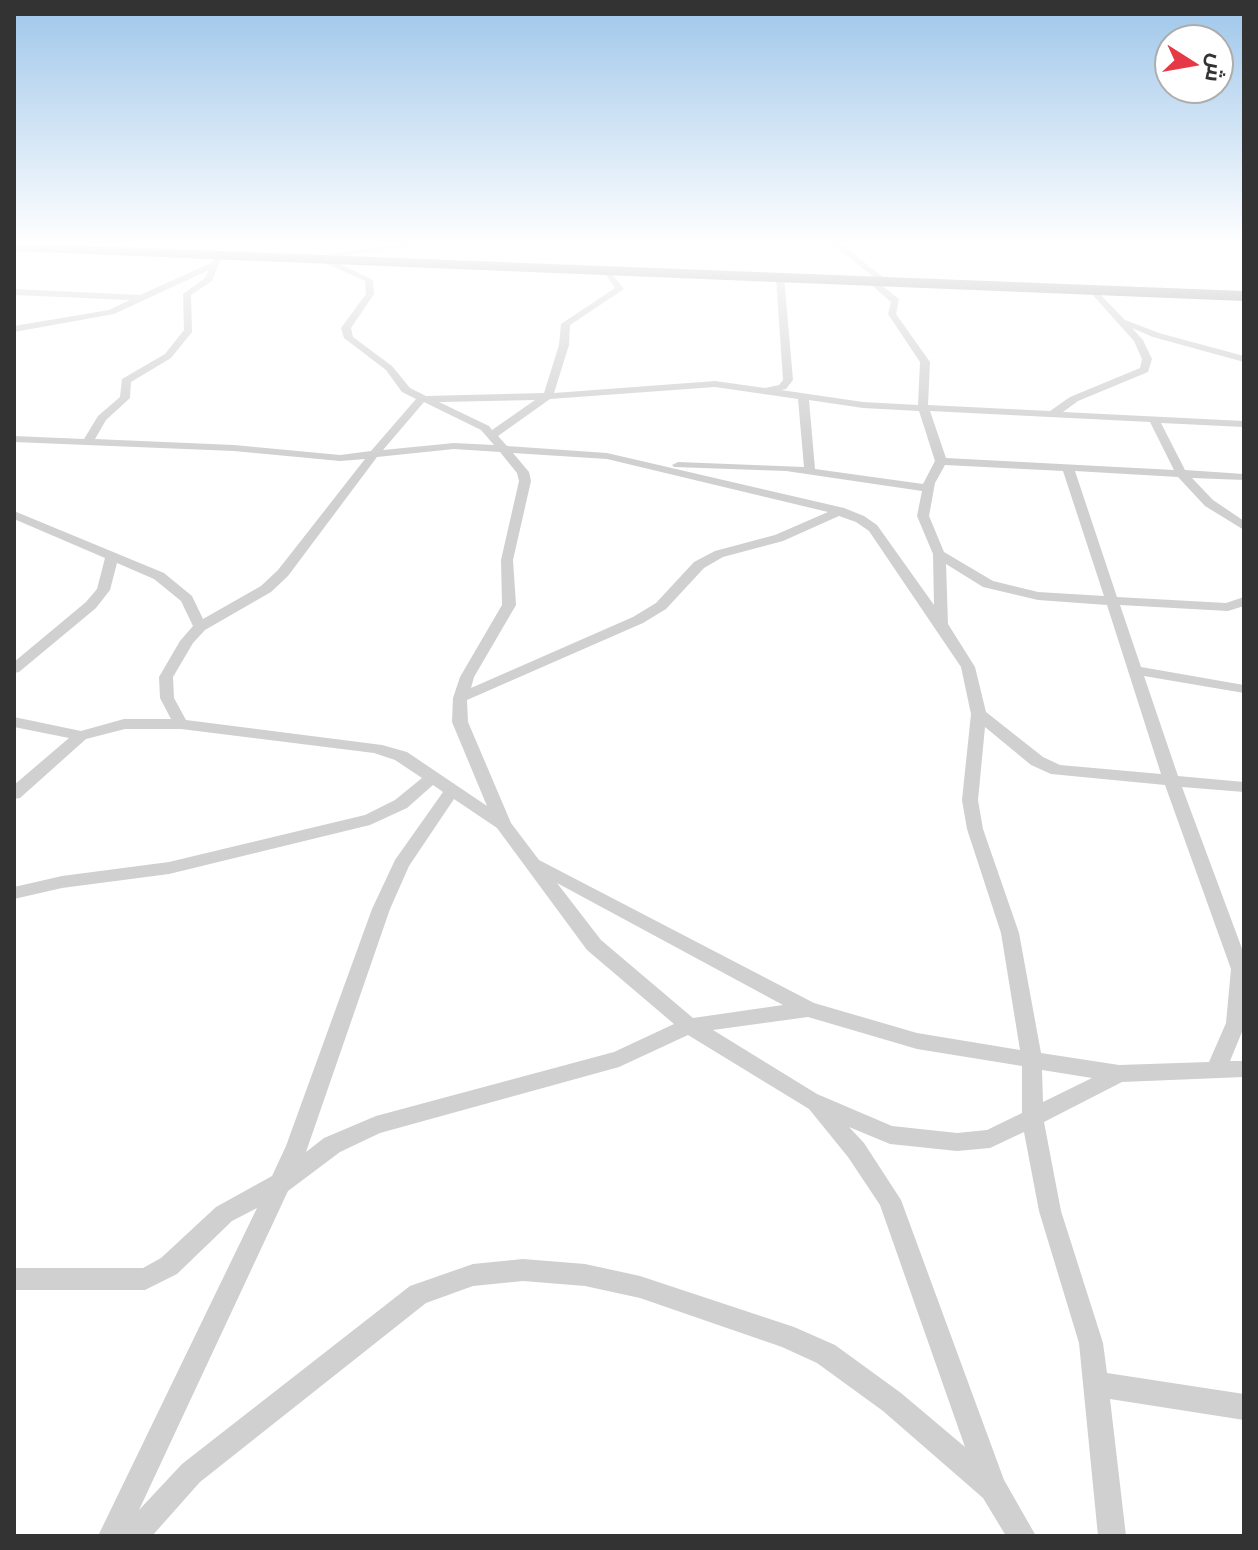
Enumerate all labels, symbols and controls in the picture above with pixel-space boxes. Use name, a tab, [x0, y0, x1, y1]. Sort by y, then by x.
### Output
north arrow	[1154, 24, 1234, 104]
text: ش	[1197, 51, 1234, 85]

